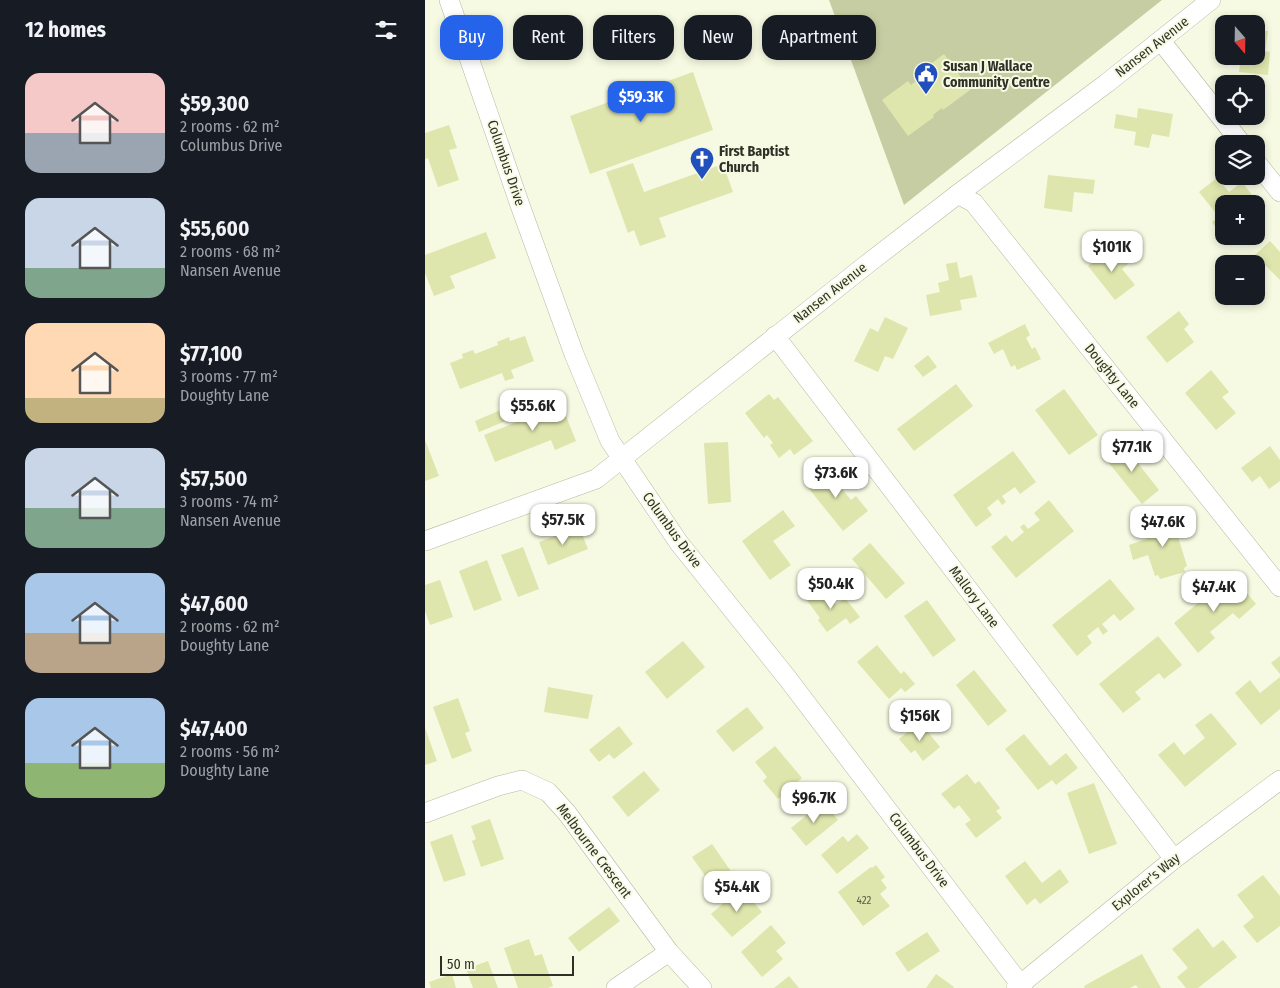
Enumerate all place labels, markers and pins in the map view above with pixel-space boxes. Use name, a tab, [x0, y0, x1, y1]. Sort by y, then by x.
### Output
place label: Susan J Wallace Community Centre	[943, 58, 1050, 91]
public building icon: Susan J Wallace Community Centre	[913, 61, 939, 95]
pin: $59.3K	[600, 80, 682, 123]
place label: First Baptist Church	[719, 143, 791, 176]
church icon: First Baptist Church	[689, 146, 715, 180]
pin: $101K	[1077, 230, 1147, 273]
pin: $55.6K	[492, 390, 574, 432]
pin: $77.1K	[1091, 430, 1173, 473]
pin: $73.6K	[795, 456, 877, 499]
pin: $57.5K	[522, 504, 604, 546]
pin: $47.6K	[1122, 506, 1204, 548]
pin: $50.4K	[790, 568, 872, 610]
pin: $47.4K	[1173, 570, 1255, 613]
pin: $156K	[885, 700, 955, 742]
pin: $96.7K	[773, 782, 855, 824]
pin: $54.4K	[696, 870, 778, 913]

